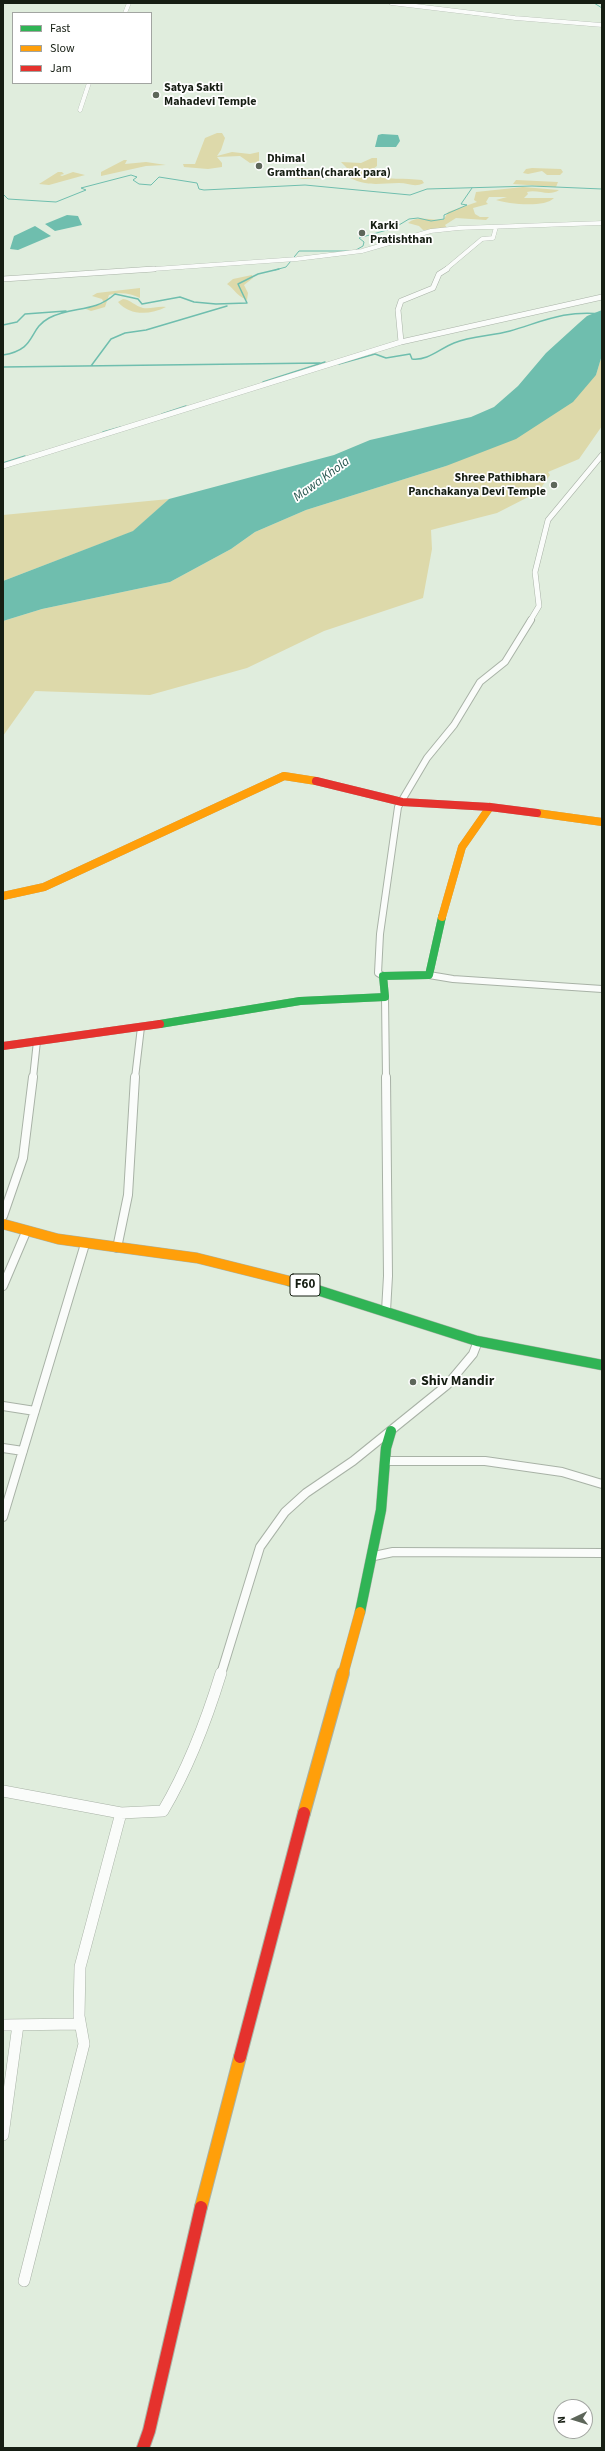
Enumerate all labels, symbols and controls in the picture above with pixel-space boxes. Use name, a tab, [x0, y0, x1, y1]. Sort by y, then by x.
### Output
legend	[12, 12, 152, 84]
text: Fast	[50, 20, 70, 37]
text: Slow	[50, 40, 75, 57]
text: Jam	[50, 60, 72, 77]
place label: Satya Sakti Mahadevi Temple	[164, 81, 256, 109]
marker: Satya Sakti Mahadevi Temple	[151, 90, 161, 100]
place label: Dhimal Gramthan(charak para)	[267, 152, 391, 180]
marker: Dhimal Gramthan(charak para)	[254, 161, 264, 171]
place label: Karki Pratishthan	[370, 219, 432, 247]
marker: Karki Pratishthan	[357, 228, 367, 238]
water label: Mawa Khola	[291, 454, 353, 506]
place label: Shree Pathibhara Panchakanya Devi Temple	[408, 471, 546, 499]
marker: Shree Pathibhara Panchakanya Devi Temple	[549, 480, 559, 490]
road number: F60	[290, 1274, 320, 1296]
place label: Shiv Mandir	[421, 1374, 494, 1390]
marker: Shiv Mandir	[408, 1377, 418, 1387]
north arrow	[553, 2399, 593, 2439]
text: N	[554, 2416, 569, 2424]

